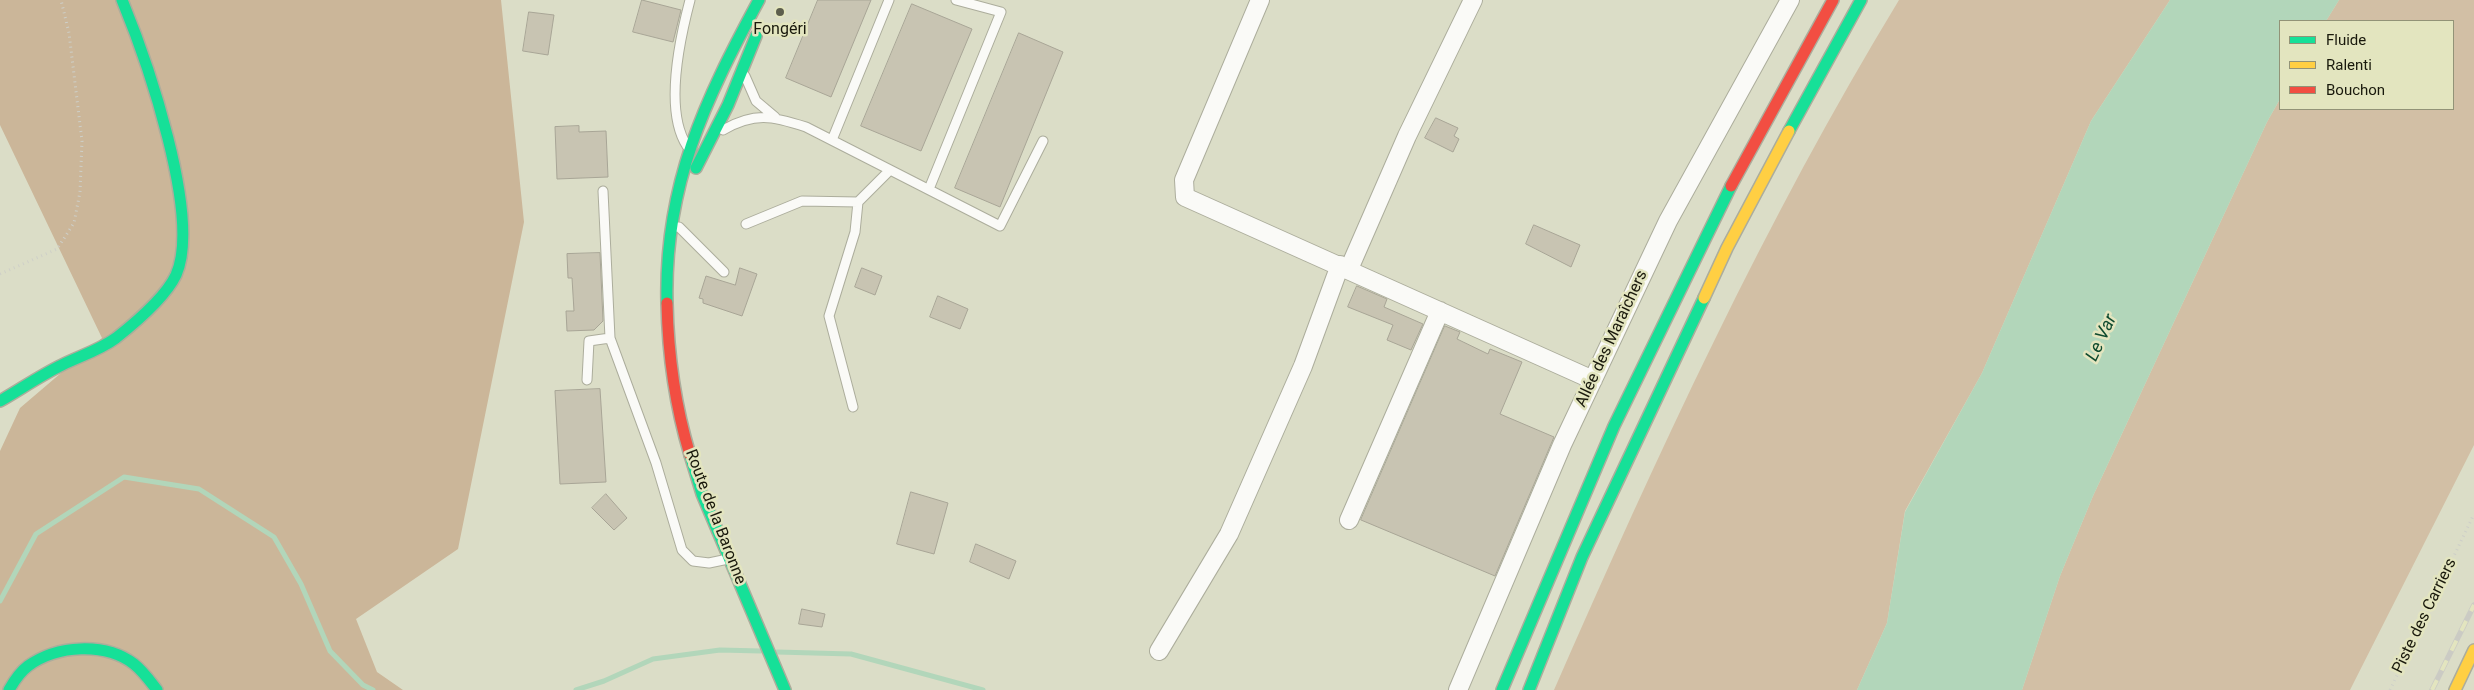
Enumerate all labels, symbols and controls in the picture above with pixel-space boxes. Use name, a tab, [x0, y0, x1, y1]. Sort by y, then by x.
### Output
marker: Fongéri	[774, 6, 786, 18]
place label: Fongéri	[753, 20, 807, 40]
legend	[2279, 20, 2454, 110]
text: Fluide	[2326, 31, 2366, 49]
text: Ralenti	[2326, 56, 2372, 74]
text: Bouchon	[2326, 81, 2385, 99]
street label: Allée des Maraîchers	[1572, 268, 1652, 410]
water label: Le Var	[2082, 311, 2122, 365]
street label: Route de la Baronne	[680, 447, 750, 587]
street label: Piste des Carriers	[2389, 555, 2461, 677]

